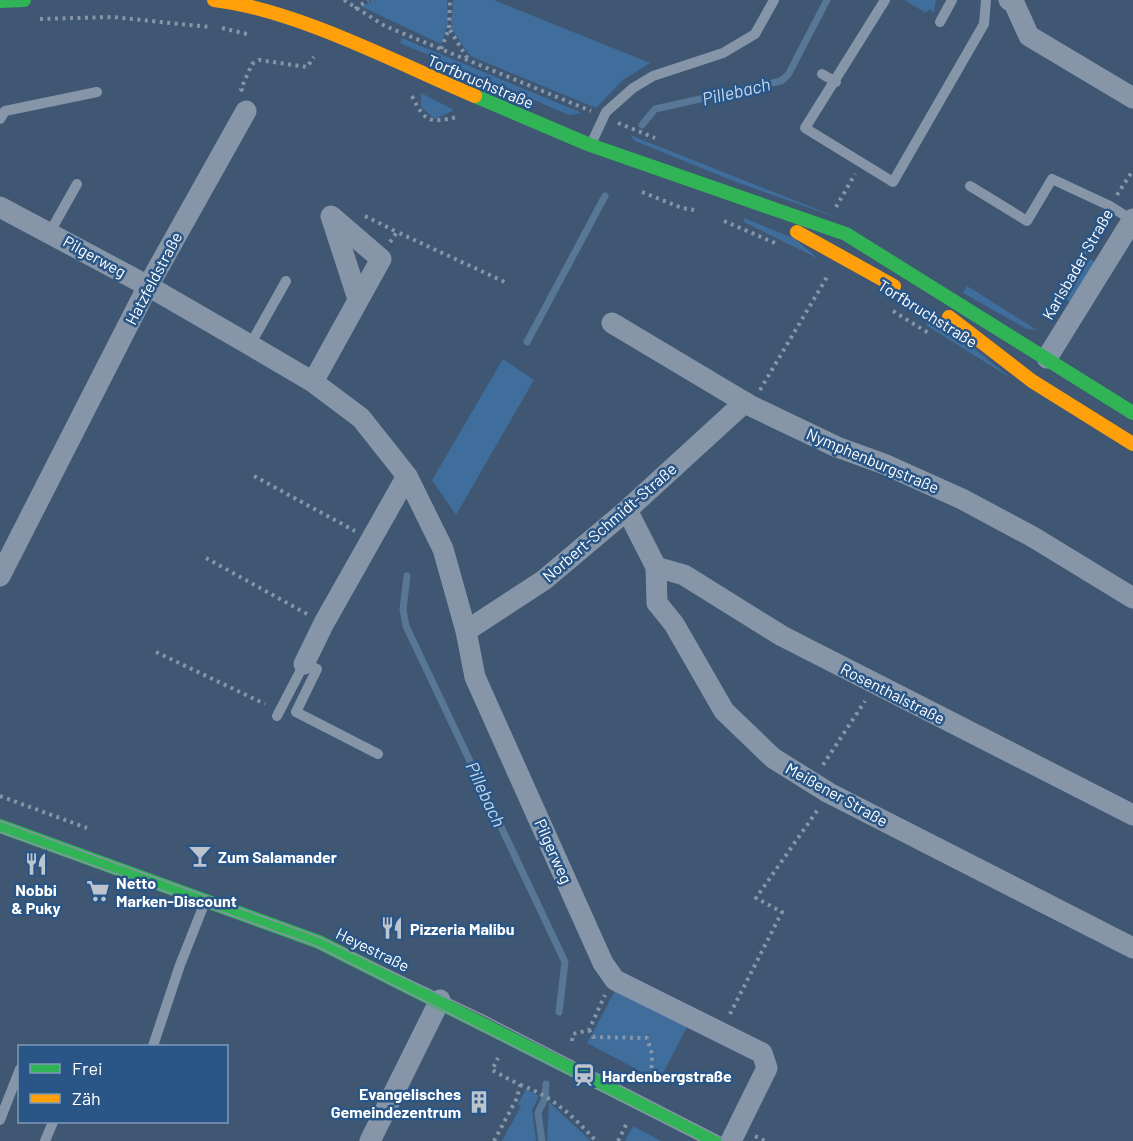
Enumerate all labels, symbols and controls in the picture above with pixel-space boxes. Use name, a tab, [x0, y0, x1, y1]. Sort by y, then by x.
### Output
street label: Torfbruchstraße	[425, 50, 537, 112]
water label: Pillebach	[700, 72, 772, 110]
street label: Karlsbader Straße	[1038, 205, 1116, 323]
street label: Hatzfeldstraße	[121, 228, 185, 328]
street label: Pilgerweg	[60, 231, 130, 281]
street label: Torfbruchstraße	[875, 275, 981, 351]
street label: Nymphenburgstraße	[804, 423, 942, 497]
street label: Norbert-Schmidt-Straße	[538, 459, 680, 585]
street label: Rosenthalstraße	[838, 659, 948, 727]
water label: Pillebach	[461, 758, 511, 830]
street label: Meißener Straße	[782, 758, 892, 830]
street label: Pilgerweg	[531, 816, 577, 886]
bar icon: Zum Salamander	[187, 843, 213, 869]
place label: Zum Salamander	[218, 847, 337, 866]
restaurant icon: Nobbi & Puky	[23, 851, 49, 877]
place label: Netto Marken-Discount	[116, 873, 237, 910]
supermarket icon: Netto Marken-Discount	[85, 878, 111, 904]
place label: Nobbi & Puky	[11, 880, 61, 917]
restaurant icon: Pizzeria Malibu	[379, 915, 405, 941]
place label: Pizzeria Malibu	[410, 919, 515, 938]
street label: Heyestraße	[333, 923, 413, 975]
legend	[18, 1045, 228, 1123]
text: Frei	[72, 1057, 103, 1079]
station icon: Hardenbergstraße	[571, 1062, 597, 1088]
place label: Hardenbergstraße	[602, 1066, 732, 1085]
place label: Evangelisches Gemeindezentrum	[331, 1084, 461, 1121]
text: Zäh	[72, 1087, 101, 1109]
building icon: Evangelisches Gemeindezentrum	[466, 1089, 492, 1115]

